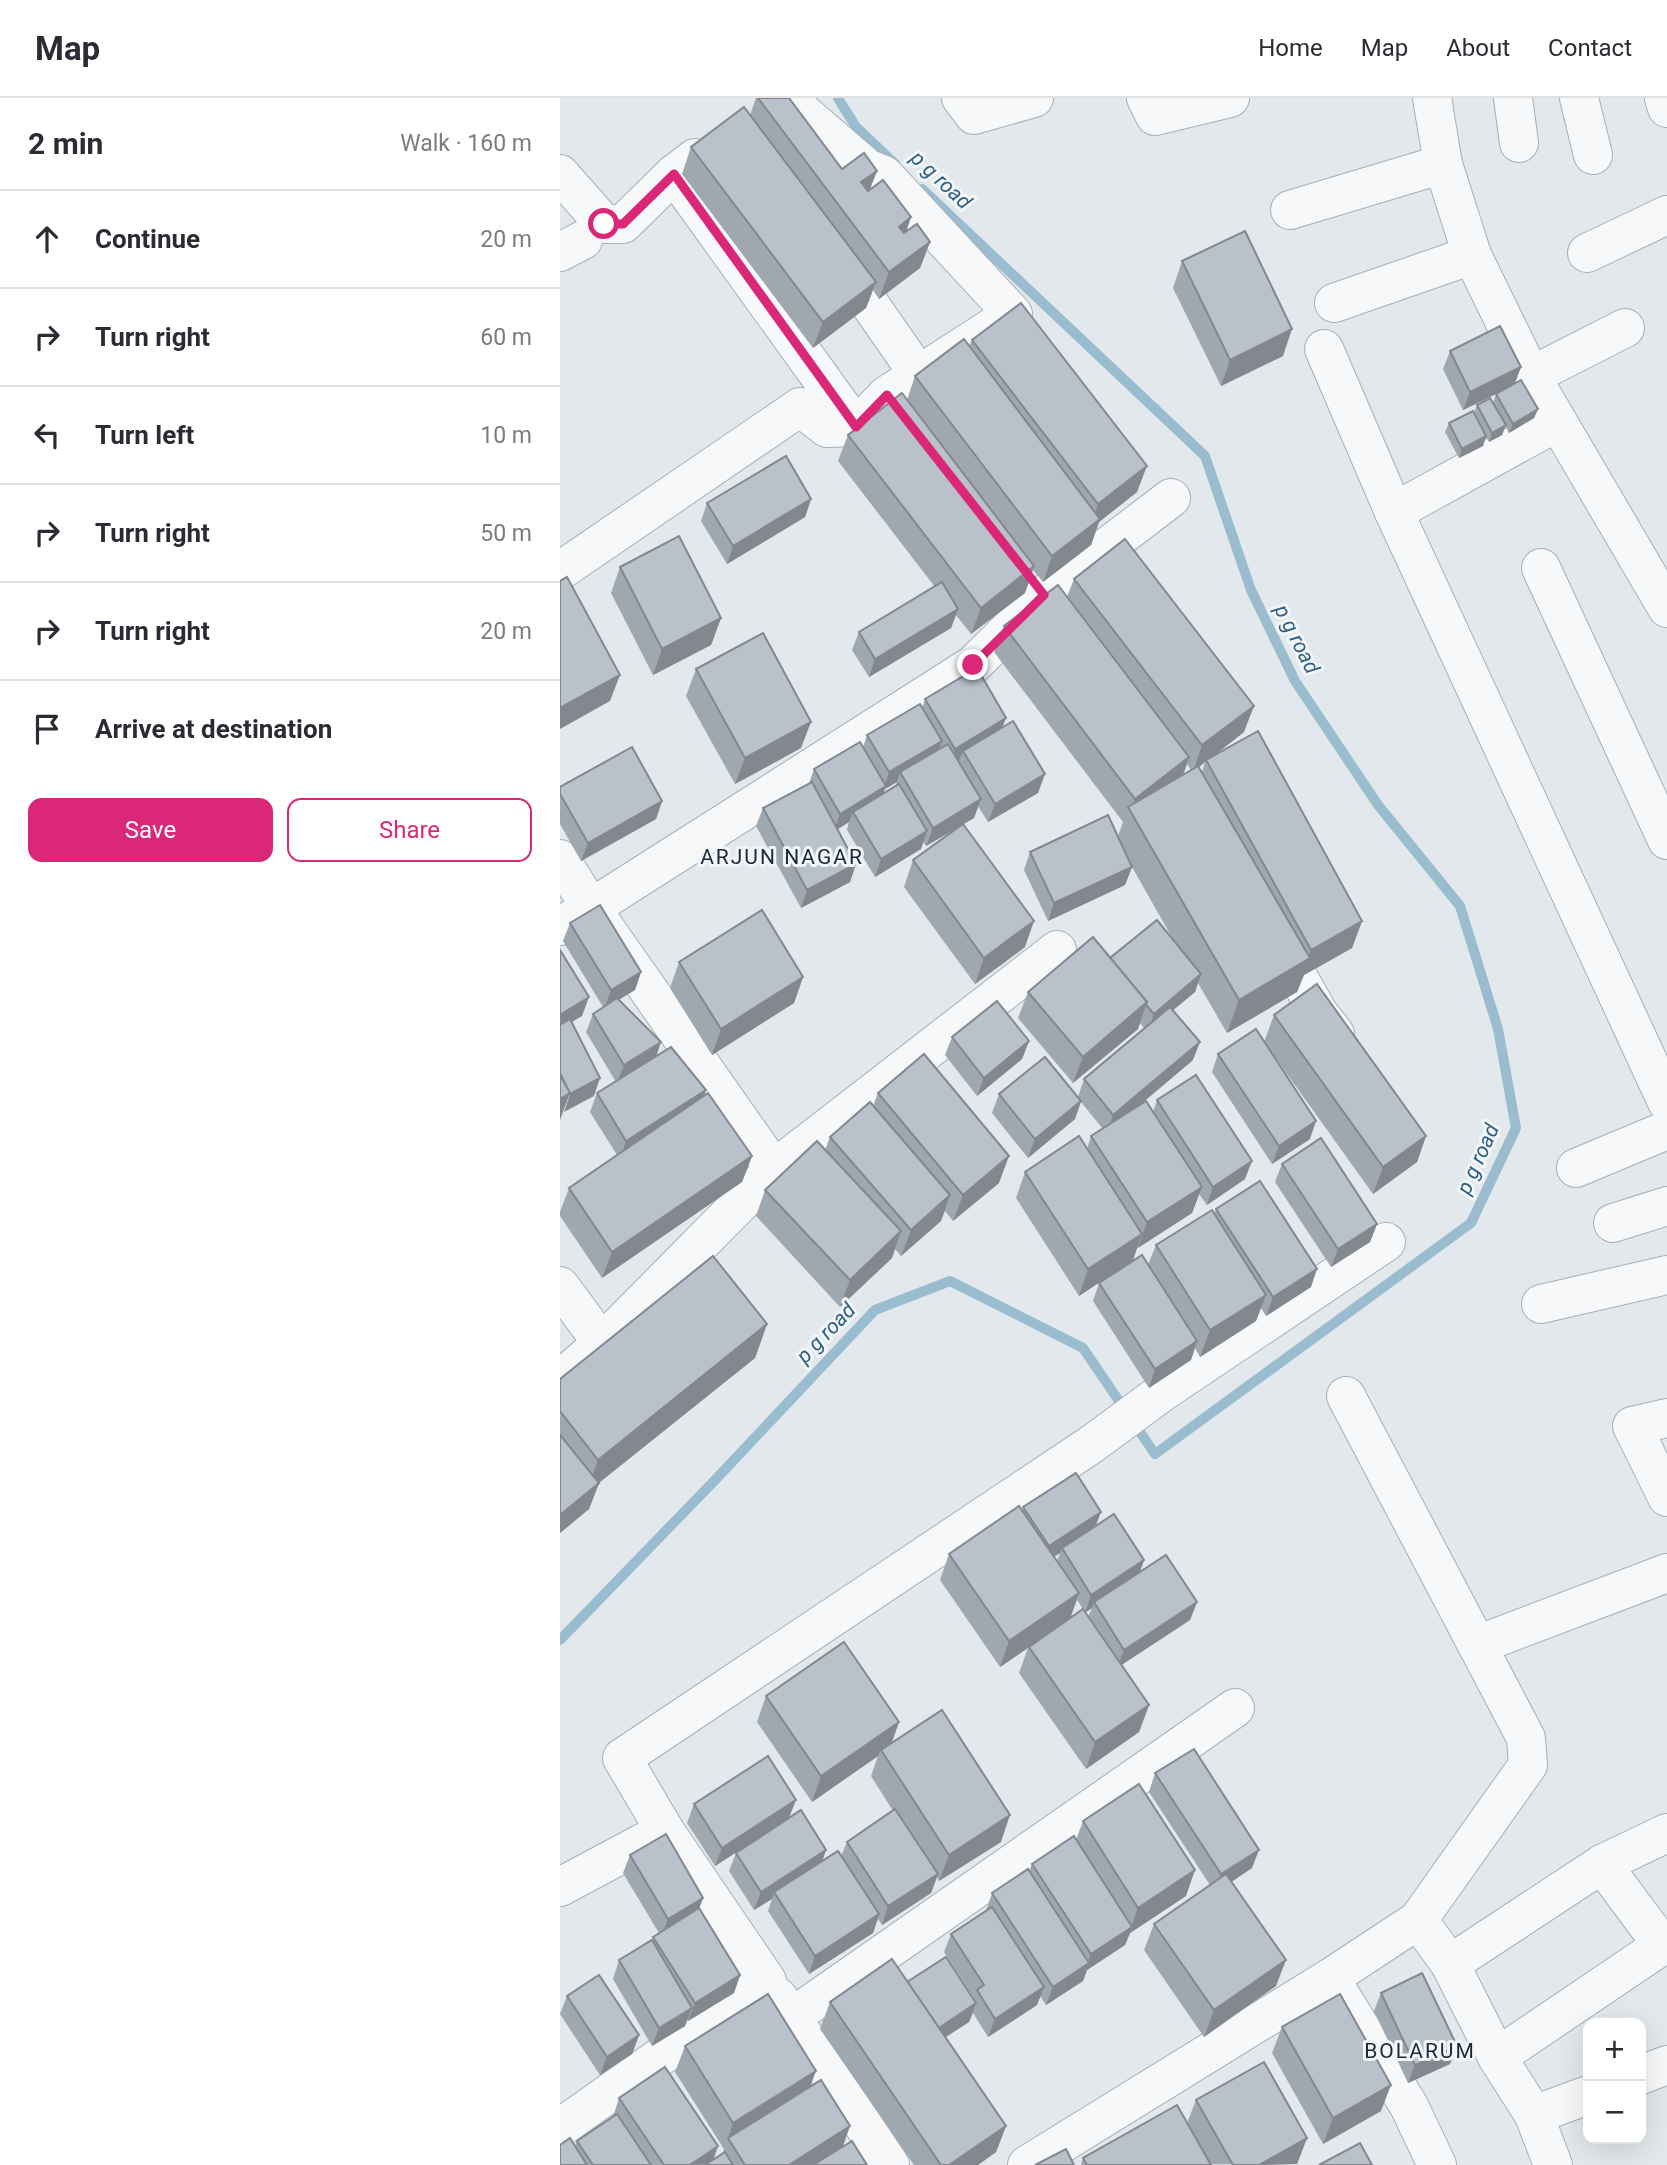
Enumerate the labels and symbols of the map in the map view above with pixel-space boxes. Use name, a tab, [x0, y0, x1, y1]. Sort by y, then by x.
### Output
water label: p g road	[905, 145, 977, 214]
route start	[588, 208, 619, 239]
water label: p g road	[1269, 600, 1325, 678]
route end	[957, 649, 988, 680]
district label: ARJUN NAGAR	[700, 845, 864, 869]
water label: p g road	[1452, 1120, 1504, 1199]
water label: p g road	[791, 1298, 861, 1369]
district label: BOLARUM	[1364, 2039, 1476, 2063]

